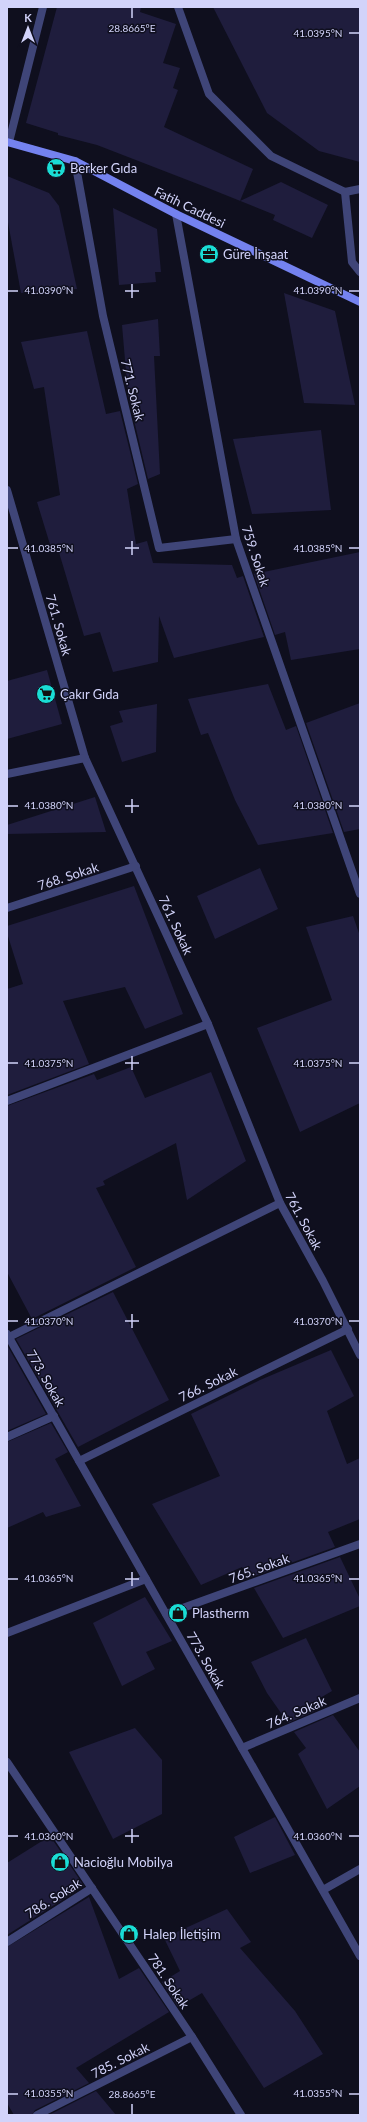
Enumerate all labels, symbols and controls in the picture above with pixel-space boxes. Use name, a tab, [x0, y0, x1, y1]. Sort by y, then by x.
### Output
north arrow	[8, 8, 48, 48]
text: K	[24, 11, 32, 24]
text: 28.8665°E	[108, 22, 156, 34]
text: 41.0395°N	[294, 27, 342, 39]
supermarket icon: Berker Gıda	[45, 157, 67, 179]
place label: Berker Gıda	[70, 160, 137, 176]
street label: Fatih Caddesi	[152, 183, 228, 231]
office icon: Güre İnşaat	[198, 243, 220, 265]
place label: Güre İnşaat	[223, 246, 289, 262]
text: 41.0390°N	[25, 284, 73, 296]
text: 41.0390°N	[294, 284, 342, 296]
street label: 771. Sokak	[118, 357, 148, 423]
street label: 759. Sokak	[239, 524, 273, 589]
text: 41.0385°N	[25, 542, 73, 554]
text: 41.0385°N	[294, 542, 342, 554]
street label: 761. Sokak	[43, 592, 75, 658]
supermarket icon: Çakır Gıda	[35, 683, 57, 705]
place label: Çakır Gıda	[60, 686, 119, 702]
text: 41.0380°N	[25, 799, 73, 811]
text: 41.0380°N	[294, 799, 342, 811]
street label: 768. Sokak	[36, 859, 101, 893]
street label: 761. Sokak	[155, 893, 197, 957]
text: 41.0375°N	[25, 1057, 73, 1069]
text: 41.0375°N	[294, 1057, 342, 1069]
street label: 761. Sokak	[282, 1189, 326, 1253]
text: 41.0370°N	[25, 1315, 73, 1327]
text: 41.0370°N	[294, 1315, 342, 1327]
street label: 773. Sokak	[23, 1347, 69, 1410]
street label: 766. Sokak	[176, 1363, 240, 1405]
street label: 765. Sokak	[227, 1550, 292, 1586]
text: 41.0365°N	[25, 1572, 73, 1584]
text: 41.0365°N	[294, 1572, 342, 1584]
shop icon: Plastherm	[167, 1602, 189, 1624]
place label: Plastherm	[192, 1605, 249, 1621]
street label: 773. Sokak	[183, 1629, 229, 1692]
street label: 764. Sokak	[264, 1692, 329, 1732]
text: 41.0360°N	[25, 1830, 73, 1842]
text: 41.0360°N	[294, 1830, 342, 1842]
shop icon: Nacioğlu Mobilya	[49, 1851, 71, 1873]
place label: Nacioğlu Mobilya	[74, 1854, 173, 1870]
street label: 786. Sokak	[22, 1874, 84, 1921]
shop icon: Halep İletişim	[118, 1923, 140, 1945]
place label: Halep İletişim	[143, 1926, 221, 1942]
street label: 781. Sokak	[145, 1950, 193, 2012]
street label: 785. Sokak	[88, 2038, 152, 2081]
text: 41.0355°N	[25, 2087, 73, 2099]
text: 41.0355°N	[294, 2087, 342, 2099]
text: 28.8665°E	[108, 2088, 156, 2100]

